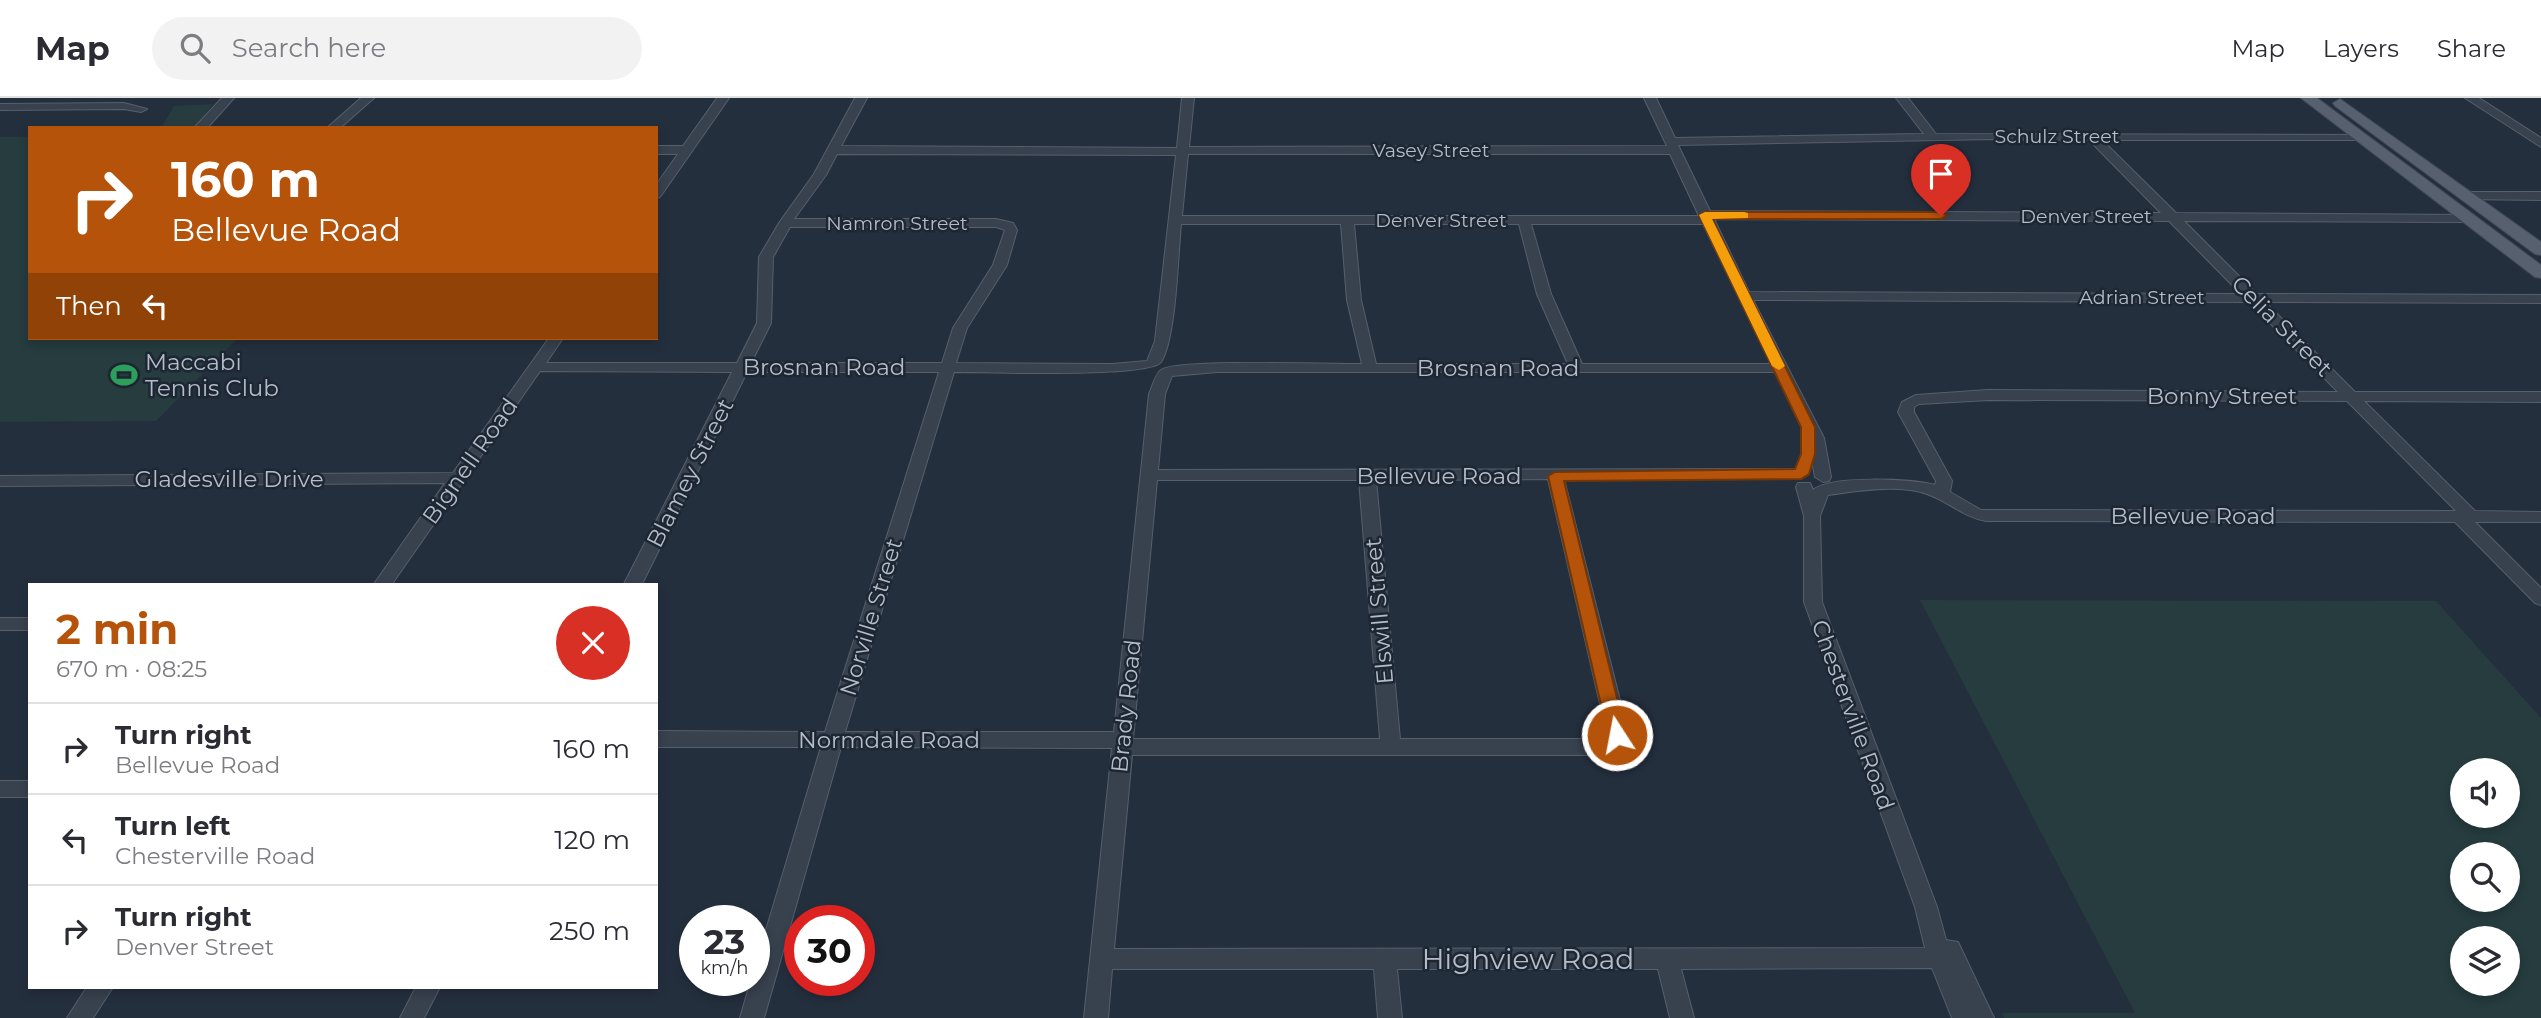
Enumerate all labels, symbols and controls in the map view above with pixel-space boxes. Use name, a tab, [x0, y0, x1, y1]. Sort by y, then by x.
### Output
search box	[152, 17, 642, 80]
text: Map	[35, 28, 110, 68]
icon: search	[176, 29, 214, 67]
text: Search here	[232, 32, 386, 64]
text: Map	[2231, 34, 2285, 63]
text: Layers	[2323, 34, 2399, 63]
text: Share	[2437, 34, 2506, 63]
street label: Schulz Street	[1994, 125, 2120, 148]
street label: Vasey Street	[1373, 139, 1490, 162]
pin	[1911, 144, 1971, 216]
text: 160 m	[171, 150, 320, 209]
icon: right	[56, 154, 147, 245]
icon: arrive	[1922, 155, 1960, 193]
street label: Denver Street	[2020, 205, 2152, 228]
street label: Denver Street	[1375, 209, 1507, 232]
text: Bellevue Road	[171, 210, 401, 249]
street label: Namron Street	[826, 212, 968, 235]
street label: Celia Street	[2226, 270, 2338, 382]
street label: Adrian Street	[2079, 286, 2205, 309]
icon: left	[136, 287, 174, 325]
text: Then	[56, 290, 122, 322]
place label: Maccabi Tennis Club	[145, 348, 279, 402]
street label: Brosnan Road	[743, 353, 905, 381]
street label: Brosnan Road	[1417, 354, 1579, 382]
sports icon: Maccabi Tennis Club	[109, 360, 139, 390]
street label: Bonny Street	[2147, 382, 2297, 410]
street label: Bignell Road	[416, 393, 524, 529]
street label: Blamey Street	[640, 394, 740, 552]
street label: Bellevue Road	[1356, 462, 1522, 490]
street label: Gladesville Drive	[134, 465, 324, 493]
street label: Bellevue Road	[2110, 502, 2276, 530]
street label: Norville Street	[834, 535, 908, 699]
street label: Elswill Street	[1359, 537, 1399, 685]
text: 2 min	[56, 603, 178, 655]
button: close	[556, 606, 630, 680]
street label: Chesterville Road	[1806, 616, 1900, 814]
street label: Brady Road	[1105, 638, 1147, 774]
text: 670 m · 08:25	[56, 655, 207, 683]
position arrow	[1580, 698, 1654, 772]
text: Turn right	[115, 719, 251, 751]
street label: Normdale Road	[798, 726, 980, 754]
icon: right	[56, 730, 94, 768]
text: 160 m	[553, 733, 630, 765]
text: Bellevue Road	[115, 751, 280, 779]
map controls	[2450, 758, 2520, 996]
button: sound	[2450, 758, 2520, 828]
text: Turn left	[115, 810, 231, 842]
icon: left	[56, 821, 94, 859]
text: 120 m	[554, 824, 630, 856]
text: Chesterville Road	[115, 842, 315, 870]
button: search	[2450, 842, 2520, 912]
text: Turn right	[115, 901, 251, 933]
speed limit sign: 30	[784, 905, 875, 996]
icon: right	[56, 912, 94, 950]
text: 250 m	[549, 915, 630, 947]
text: 23	[704, 920, 745, 963]
button: layers	[2450, 926, 2520, 996]
text: Denver Street	[115, 933, 274, 961]
street label: Highview Road	[1422, 942, 1634, 976]
text: km/h	[700, 957, 749, 979]

